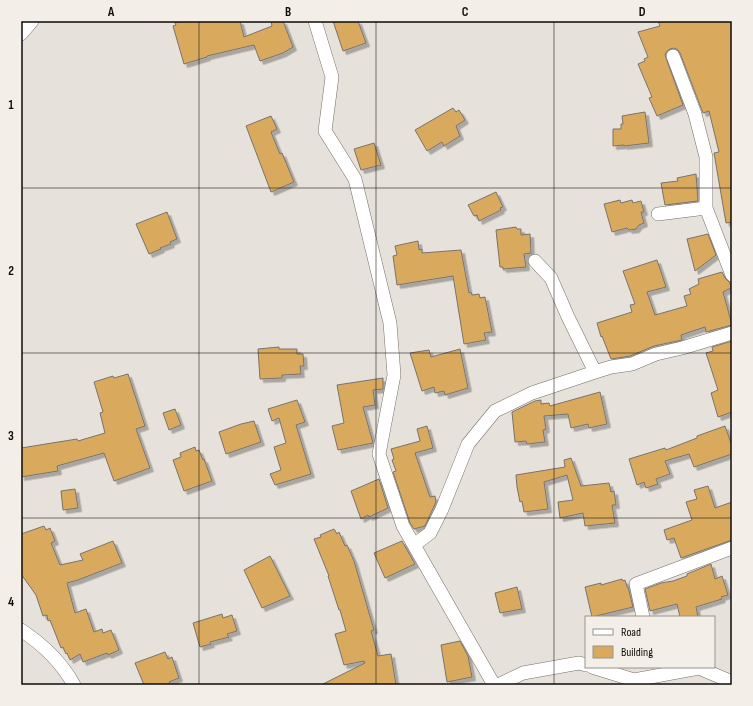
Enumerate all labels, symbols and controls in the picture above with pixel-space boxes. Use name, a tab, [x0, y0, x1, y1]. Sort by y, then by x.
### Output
text: A	[107, 4, 115, 20]
text: B	[285, 4, 291, 20]
text: C	[462, 4, 469, 20]
text: D	[639, 4, 646, 20]
text: 1	[8, 97, 14, 113]
text: 2	[8, 263, 14, 279]
text: 3	[8, 428, 14, 444]
text: 4	[8, 594, 14, 610]
legend	[585, 616, 715, 668]
text: Road	[621, 625, 641, 640]
text: Building	[621, 645, 653, 660]

